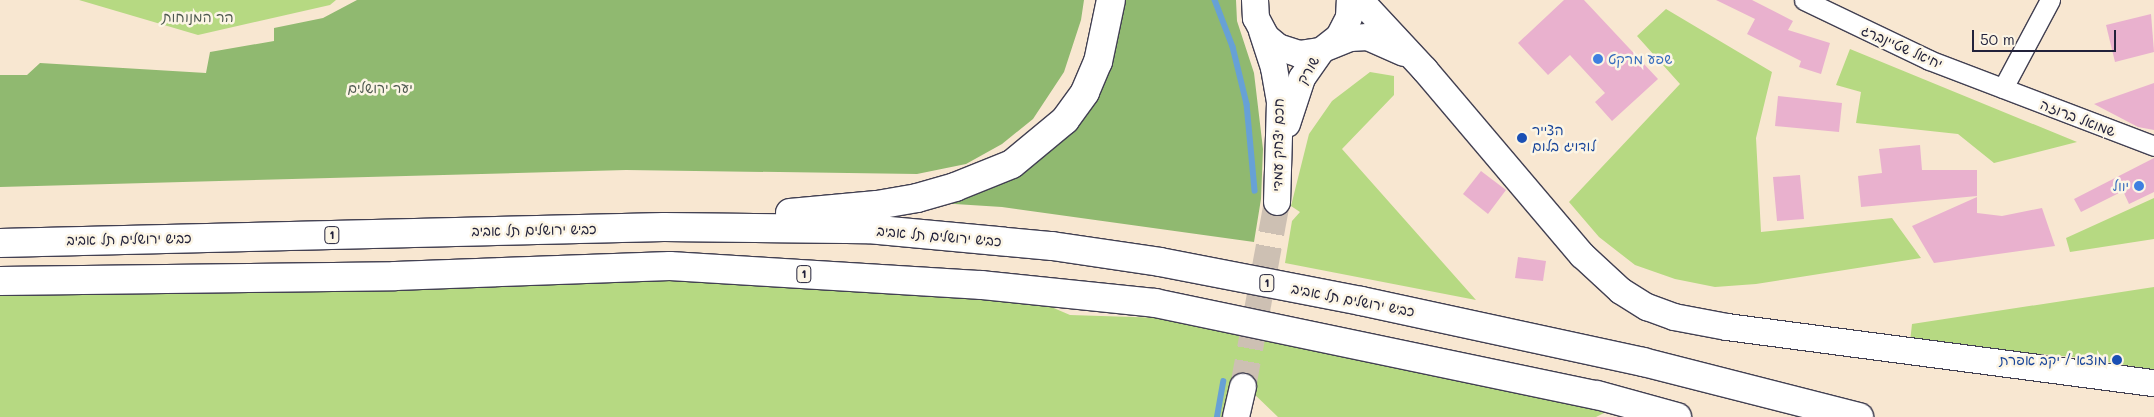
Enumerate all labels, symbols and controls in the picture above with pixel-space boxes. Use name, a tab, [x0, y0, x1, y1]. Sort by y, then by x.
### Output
park label: הר המנוחות	[162, 9, 234, 25]
scale bar	[1974, 20, 2118, 52]
street label: יחיאל שטיינברג	[1859, 22, 1945, 72]
text: 50 m	[1980, 29, 2015, 49]
place label: שפע מרקט	[1608, 51, 1672, 67]
street label: שורק	[1293, 53, 1323, 87]
marker: שפע מרקט	[1592, 53, 1604, 65]
park label: יער ירושלים	[347, 80, 413, 96]
street label: שמואל ברוזה	[2038, 96, 2118, 140]
street label: חכם יצחק עמדי	[1269, 98, 1287, 192]
place label: הצייר לודויג בלום	[1532, 122, 1596, 154]
marker: הצייר לודויג בלום	[1516, 132, 1528, 144]
place label: יוול	[2113, 178, 2129, 194]
marker: יוול	[2133, 180, 2145, 192]
street label: כביש ירושלים תל אביב	[471, 221, 597, 239]
street label: כביש ירושלים תל אביב	[876, 222, 1002, 250]
road number: 1	[323, 226, 341, 244]
street label: כביש ירושלים תל אביב	[66, 230, 192, 248]
road number: 1	[795, 264, 813, 284]
road number: 1	[1258, 274, 1276, 292]
street label: כביש ירושלים תל אביב	[1290, 280, 1416, 320]
place label: מוצא / יקב אפרת	[1999, 352, 2107, 368]
marker: מוצא / יקב אפרת	[2111, 354, 2123, 366]

